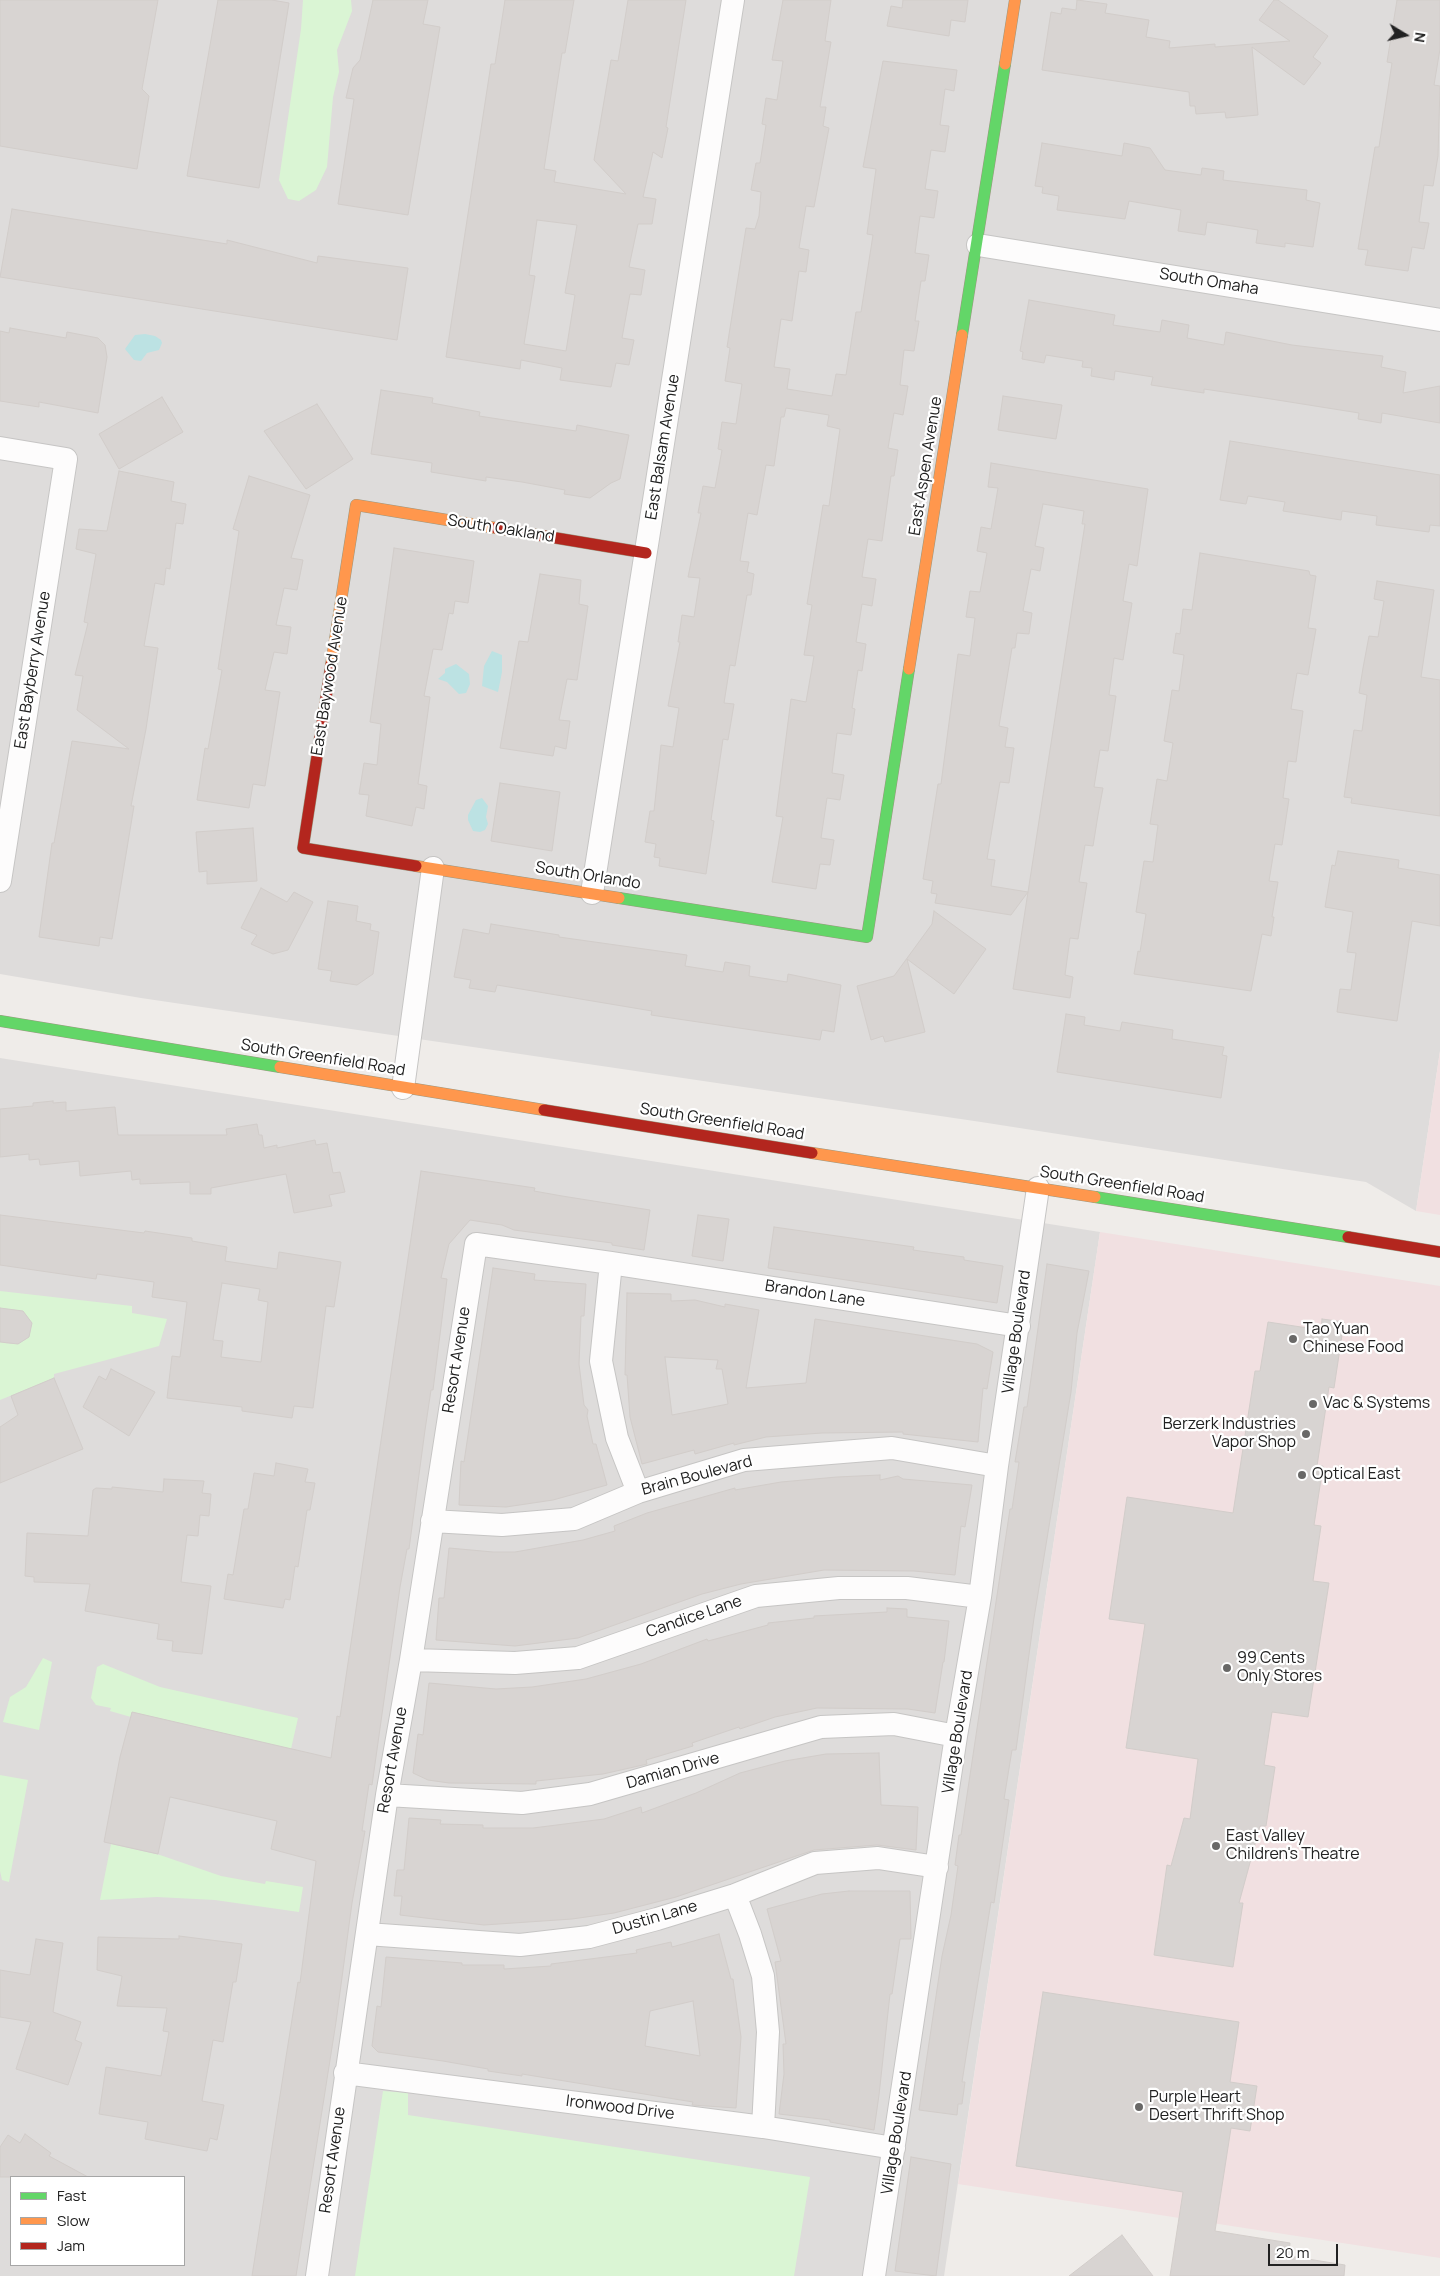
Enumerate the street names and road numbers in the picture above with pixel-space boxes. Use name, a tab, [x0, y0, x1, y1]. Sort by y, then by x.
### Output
street label: South Omaha	[1158, 265, 1260, 299]
street label: East Balsam Avenue	[642, 373, 684, 521]
street label: East Aspen Avenue	[906, 395, 946, 537]
street label: South Oakland	[446, 511, 556, 547]
street label: East Bayberry Avenue	[11, 590, 55, 750]
street label: East Baywood Avenue	[308, 595, 352, 757]
street label: South Orlando	[534, 858, 642, 894]
street label: South Greenfield Road	[239, 1036, 407, 1080]
street label: South Greenfield Road	[638, 1100, 806, 1144]
street label: South Greenfield Road	[1038, 1163, 1206, 1207]
street label: Village Boulevard	[999, 1269, 1035, 1395]
street label: Brandon Lane	[764, 1277, 866, 1311]
street label: Resort Avenue	[439, 1305, 475, 1415]
street label: Brain Boulevard	[640, 1452, 754, 1500]
street label: Candice Lane	[644, 1592, 744, 1642]
street label: Village Boulevard	[939, 1669, 977, 1795]
street label: Resort Avenue	[374, 1705, 412, 1815]
street label: Damian Drive	[624, 1749, 722, 1793]
street label: Dustin Lane	[610, 1897, 700, 1939]
street label: Village Boulevard	[878, 2070, 916, 2196]
street label: Ironwood Drive	[565, 2092, 675, 2124]
street label: Resort Avenue	[316, 2105, 350, 2215]

